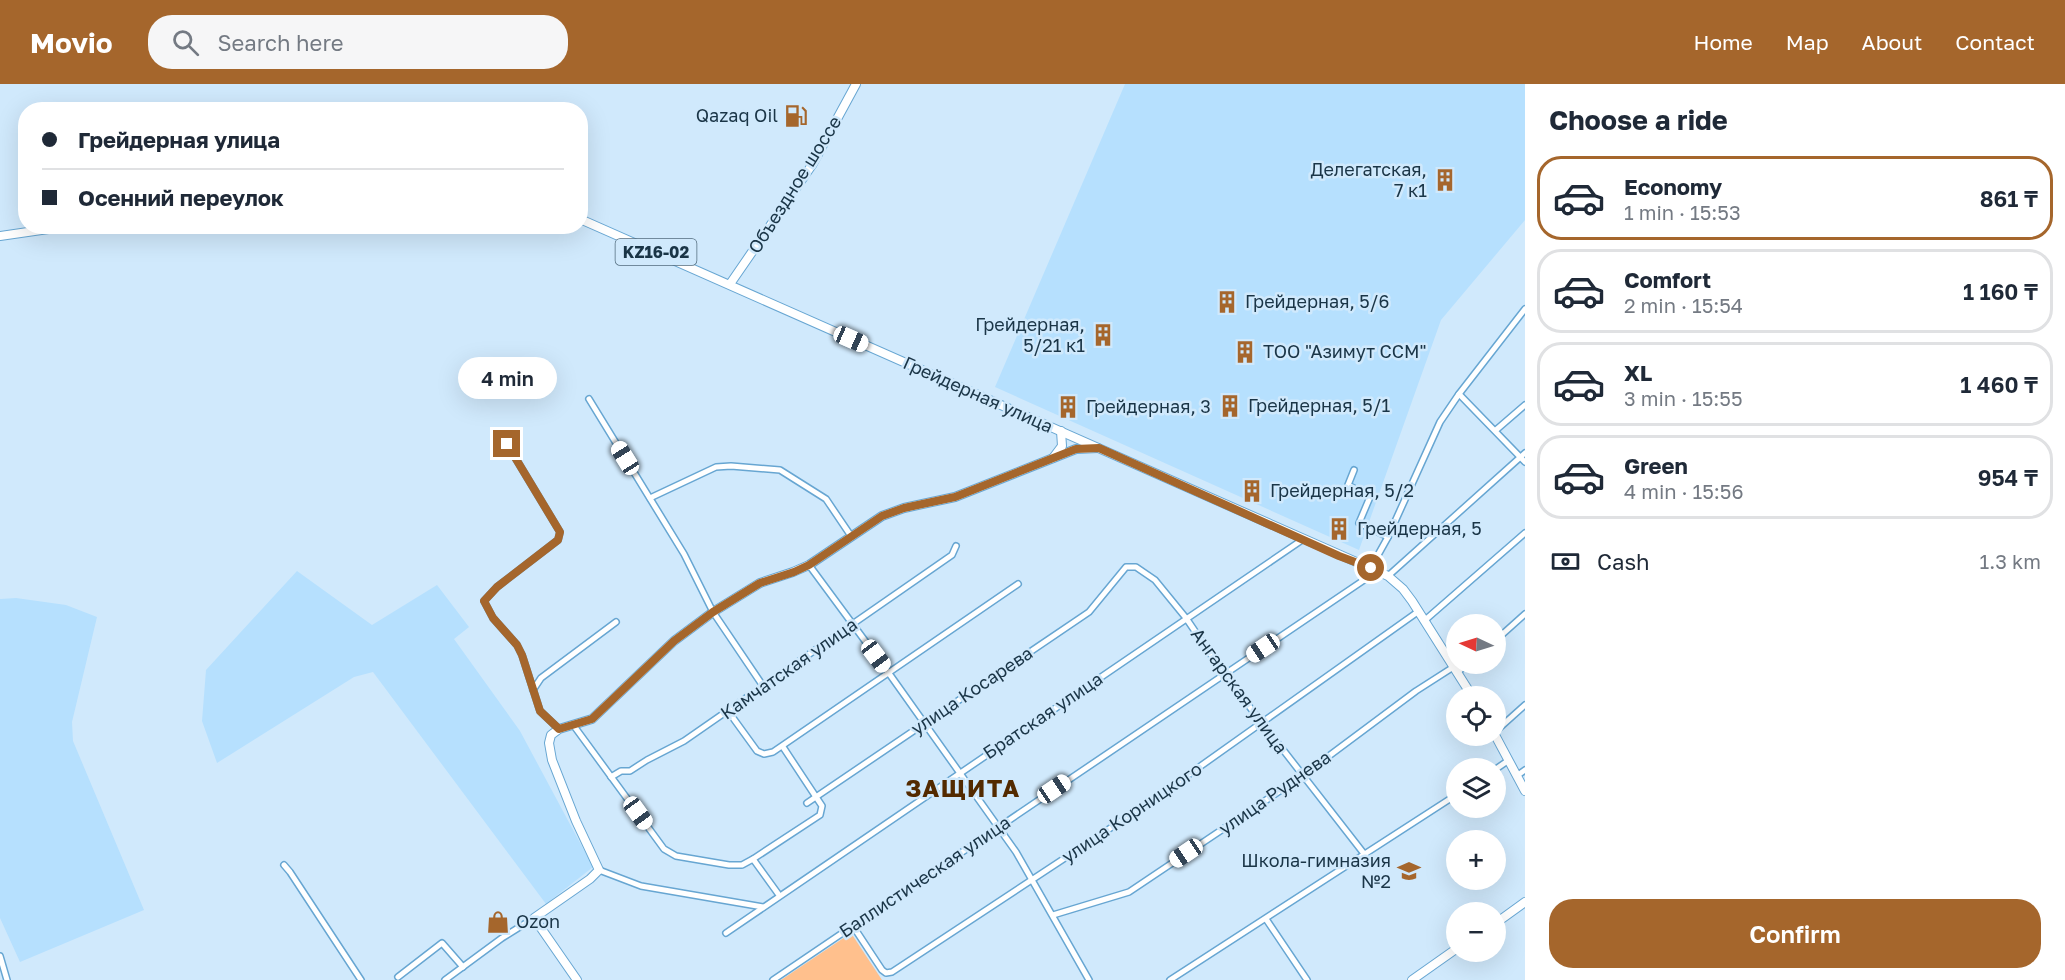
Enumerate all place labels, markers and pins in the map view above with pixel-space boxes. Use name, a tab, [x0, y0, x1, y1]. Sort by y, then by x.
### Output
fuel station icon: Qazaq Oil	[783, 103, 809, 129]
place label: Qazaq Oil	[696, 104, 778, 126]
place label: Делегатская, 7 к1	[1310, 158, 1427, 201]
building icon: Делегатская, 7 к1	[1432, 167, 1458, 193]
building icon: Грейдерная, 5/6	[1214, 289, 1240, 315]
place label: Грейдерная, 5/6	[1245, 290, 1389, 312]
place label: Грейдерная, 5/21 к1	[975, 313, 1085, 356]
building icon: Грейдерная, 5/21 к1	[1090, 322, 1116, 348]
building icon: ТОО "Азимут ССМ"	[1232, 339, 1258, 365]
place label: ТОО "Азимут ССМ"	[1263, 340, 1427, 362]
building icon: Грейдерная, 5/1	[1217, 393, 1243, 419]
building icon: Грейдерная, 3	[1055, 394, 1081, 420]
place label: Грейдерная, 5/1	[1248, 394, 1390, 416]
place label: Грейдерная, 3	[1086, 395, 1211, 417]
building icon: Грейдерная, 5/2	[1239, 478, 1265, 504]
place label: Грейдерная, 5/2	[1270, 479, 1414, 501]
building icon: Грейдерная, 5	[1326, 516, 1352, 542]
place label: Грейдерная, 5	[1357, 517, 1482, 539]
place label: Школа-гимназия №2	[1241, 849, 1391, 892]
school or university icon: Школа-гимназия №2	[1396, 858, 1422, 884]
shop icon: Ozon	[485, 909, 511, 935]
place label: Ozon	[516, 910, 560, 932]

